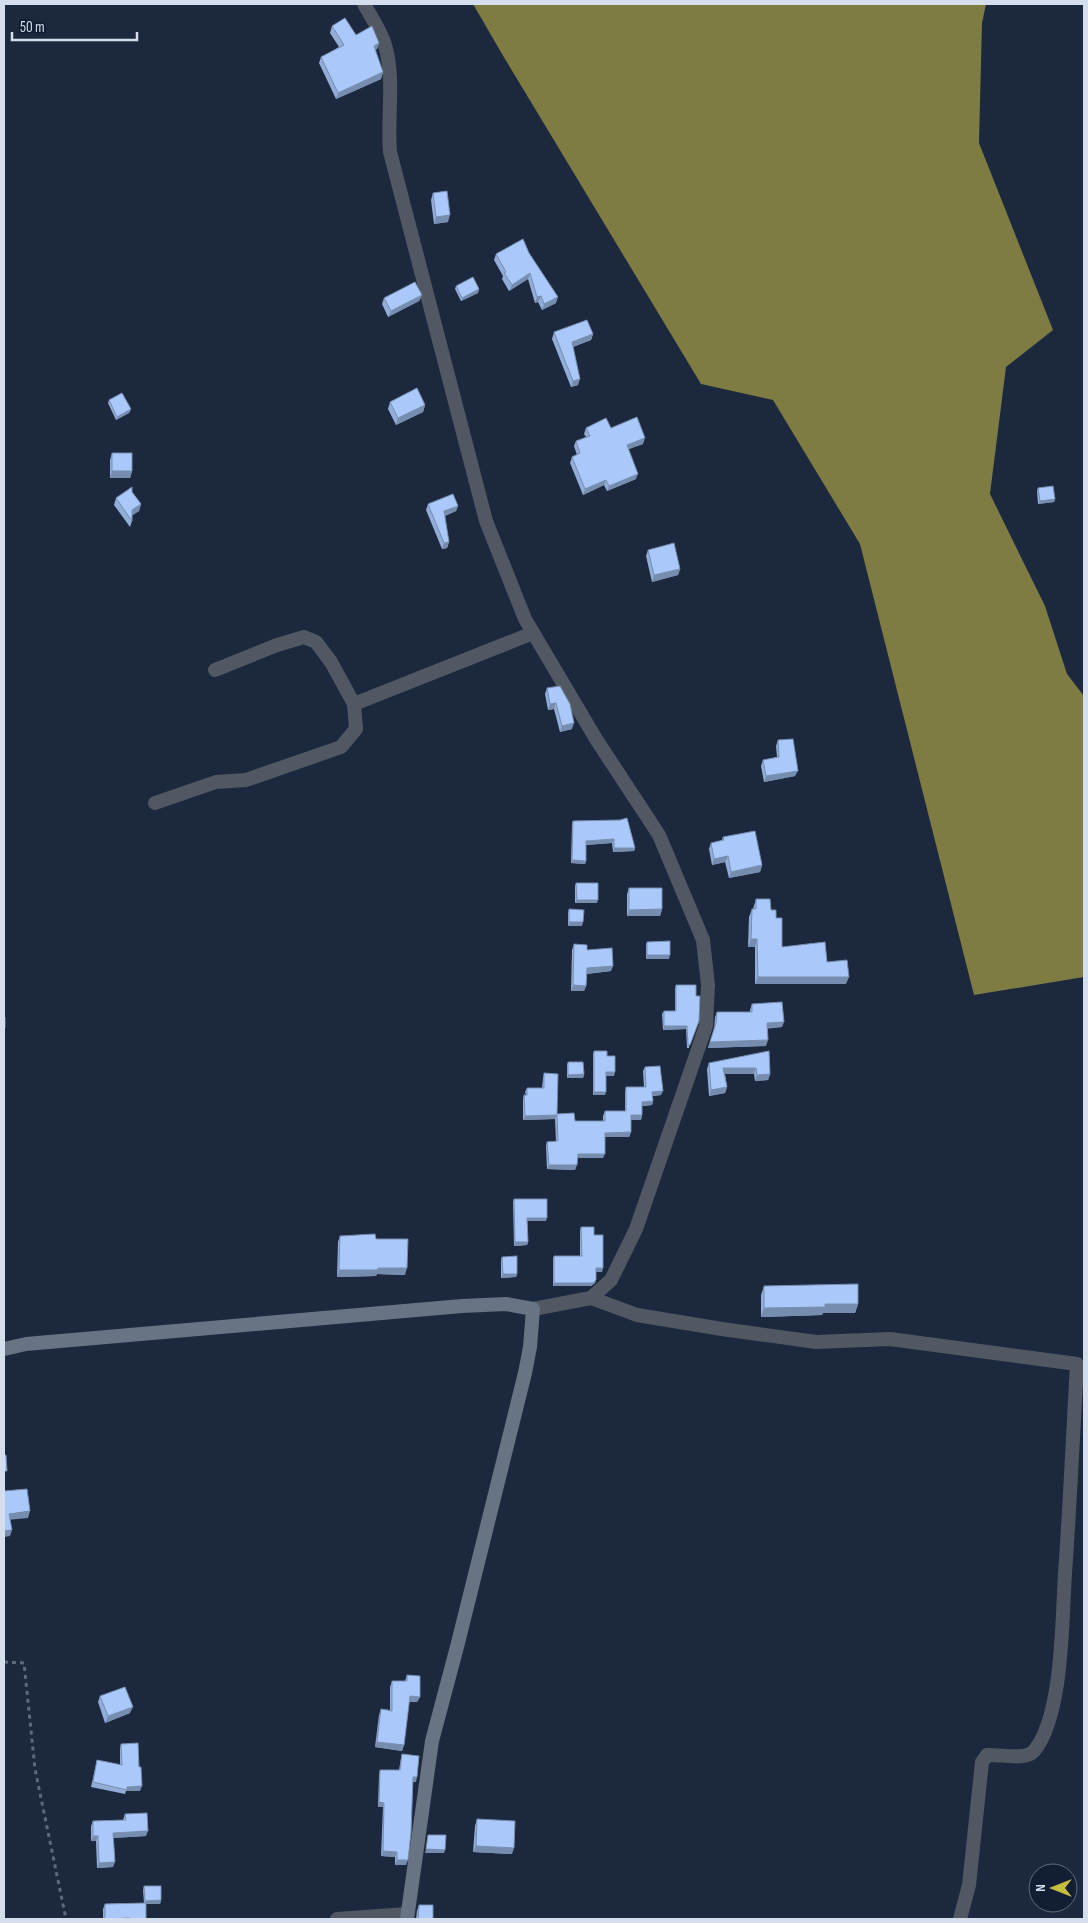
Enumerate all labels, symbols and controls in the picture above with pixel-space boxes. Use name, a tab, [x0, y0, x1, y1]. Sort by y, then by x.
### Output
scale bar	[12, 10, 138, 42]
text: 50 m	[20, 18, 45, 37]
north arrow	[1028, 1863, 1078, 1913]
text: N	[1032, 1884, 1049, 1892]

